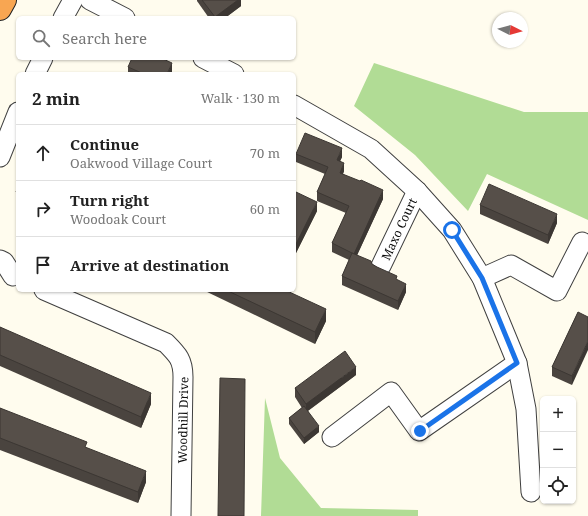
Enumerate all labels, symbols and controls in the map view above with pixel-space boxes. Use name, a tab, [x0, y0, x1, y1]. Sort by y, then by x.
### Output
north arrow	[492, 12, 528, 48]
search box	[16, 16, 296, 60]
icon: search	[30, 27, 52, 49]
text: Search here	[62, 28, 147, 48]
text: 2 min	[32, 87, 80, 110]
text: Walk · 130 m	[201, 89, 280, 107]
text: Continue	[70, 134, 139, 154]
icon: ahead	[32, 142, 54, 164]
text: 70 m	[250, 144, 280, 162]
text: Oakwood Village Court	[70, 154, 212, 172]
text: Turn right	[70, 190, 149, 210]
street label: Maxo Court	[377, 195, 421, 263]
icon: right	[32, 198, 54, 220]
text: 60 m	[250, 200, 280, 218]
text: Woodoak Court	[70, 210, 166, 228]
route start	[443, 221, 461, 239]
icon: arrive	[32, 254, 54, 276]
text: Arrive at destination	[70, 255, 229, 275]
street label: Woodhill Drive	[174, 377, 192, 463]
map controls	[540, 396, 576, 504]
button: +	[540, 396, 576, 432]
route end	[411, 422, 429, 440]
button: −	[540, 432, 576, 468]
button: locate	[540, 468, 576, 504]

